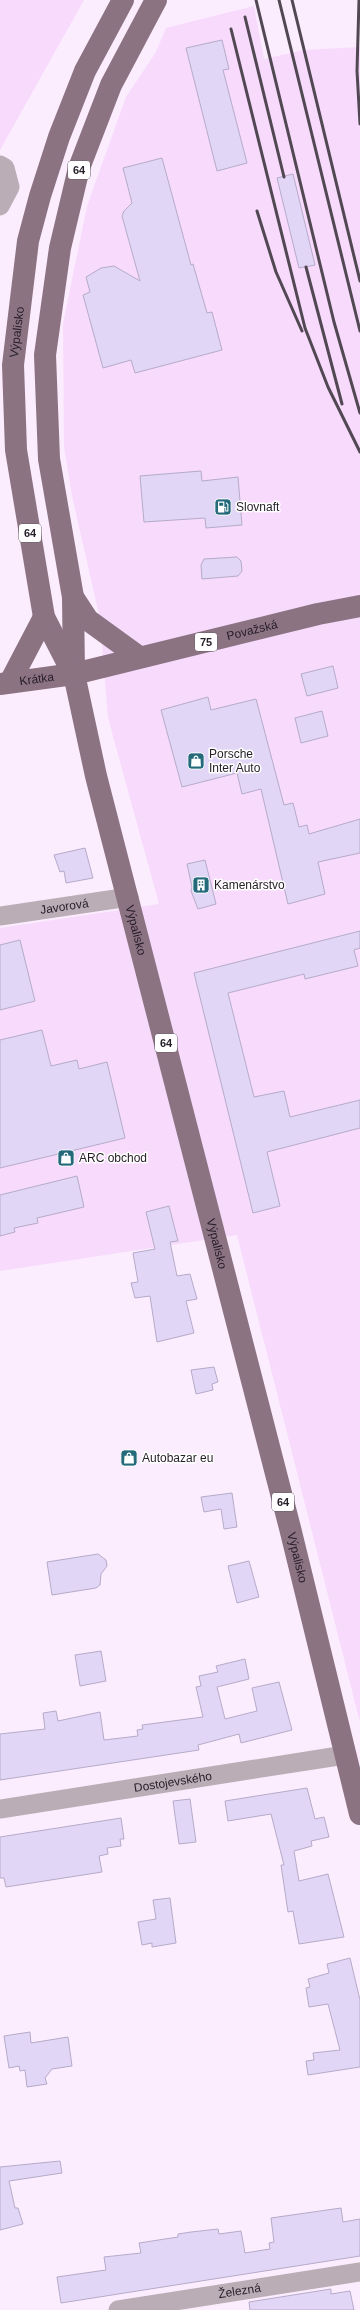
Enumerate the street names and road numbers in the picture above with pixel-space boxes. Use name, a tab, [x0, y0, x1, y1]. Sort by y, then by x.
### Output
road number: 64	[68, 161, 90, 179]
street label: Výpalisko	[7, 305, 27, 358]
road number: 64	[19, 524, 41, 542]
street label: Považská	[225, 617, 279, 643]
road number: 75	[195, 633, 217, 651]
street label: Krátka	[19, 670, 55, 688]
street label: Javorová	[39, 896, 90, 917]
street label: Výpalisko	[123, 903, 149, 957]
road number: 64	[155, 1034, 177, 1052]
street label: Výpalisko	[203, 1217, 230, 1271]
road number: 64	[272, 1493, 294, 1511]
street label: Výpalisko	[284, 1531, 310, 1585]
street label: Dostojevského	[133, 1769, 213, 1795]
street label: Železná	[217, 2281, 262, 2301]

